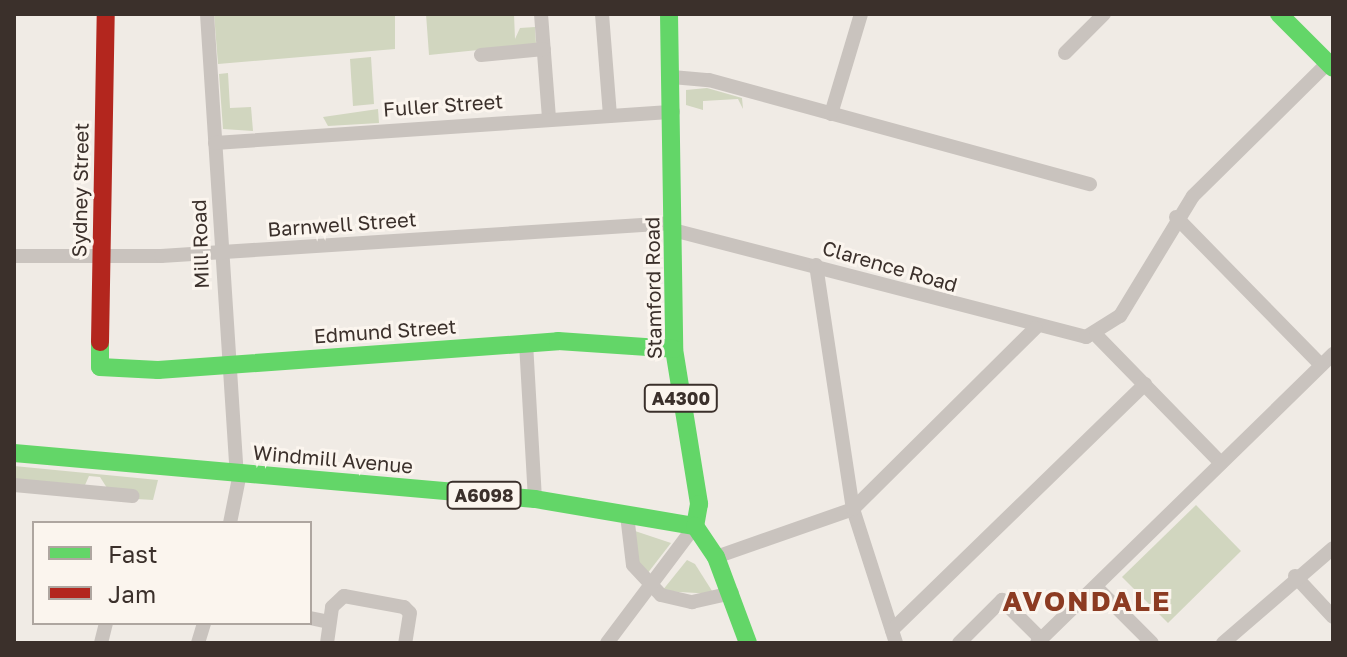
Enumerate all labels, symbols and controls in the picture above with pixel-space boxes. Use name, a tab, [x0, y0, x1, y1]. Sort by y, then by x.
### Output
street label: Fuller Street	[382, 89, 504, 121]
street label: Sydney Street	[67, 123, 93, 257]
street label: Mill Road	[186, 199, 214, 289]
street label: Barnwell Street	[267, 207, 417, 241]
street label: Stamford Road	[640, 217, 666, 359]
street label: Clarence Road	[820, 235, 960, 297]
street label: Edmund Street	[313, 314, 457, 348]
road number: A4300	[643, 384, 719, 412]
street label: Windmill Avenue	[252, 440, 414, 478]
road number: A6098	[446, 481, 522, 509]
legend	[32, 521, 312, 625]
text: Fast	[108, 539, 158, 568]
text: Jam	[108, 579, 156, 608]
district label: AVONDALE	[1003, 584, 1171, 618]

